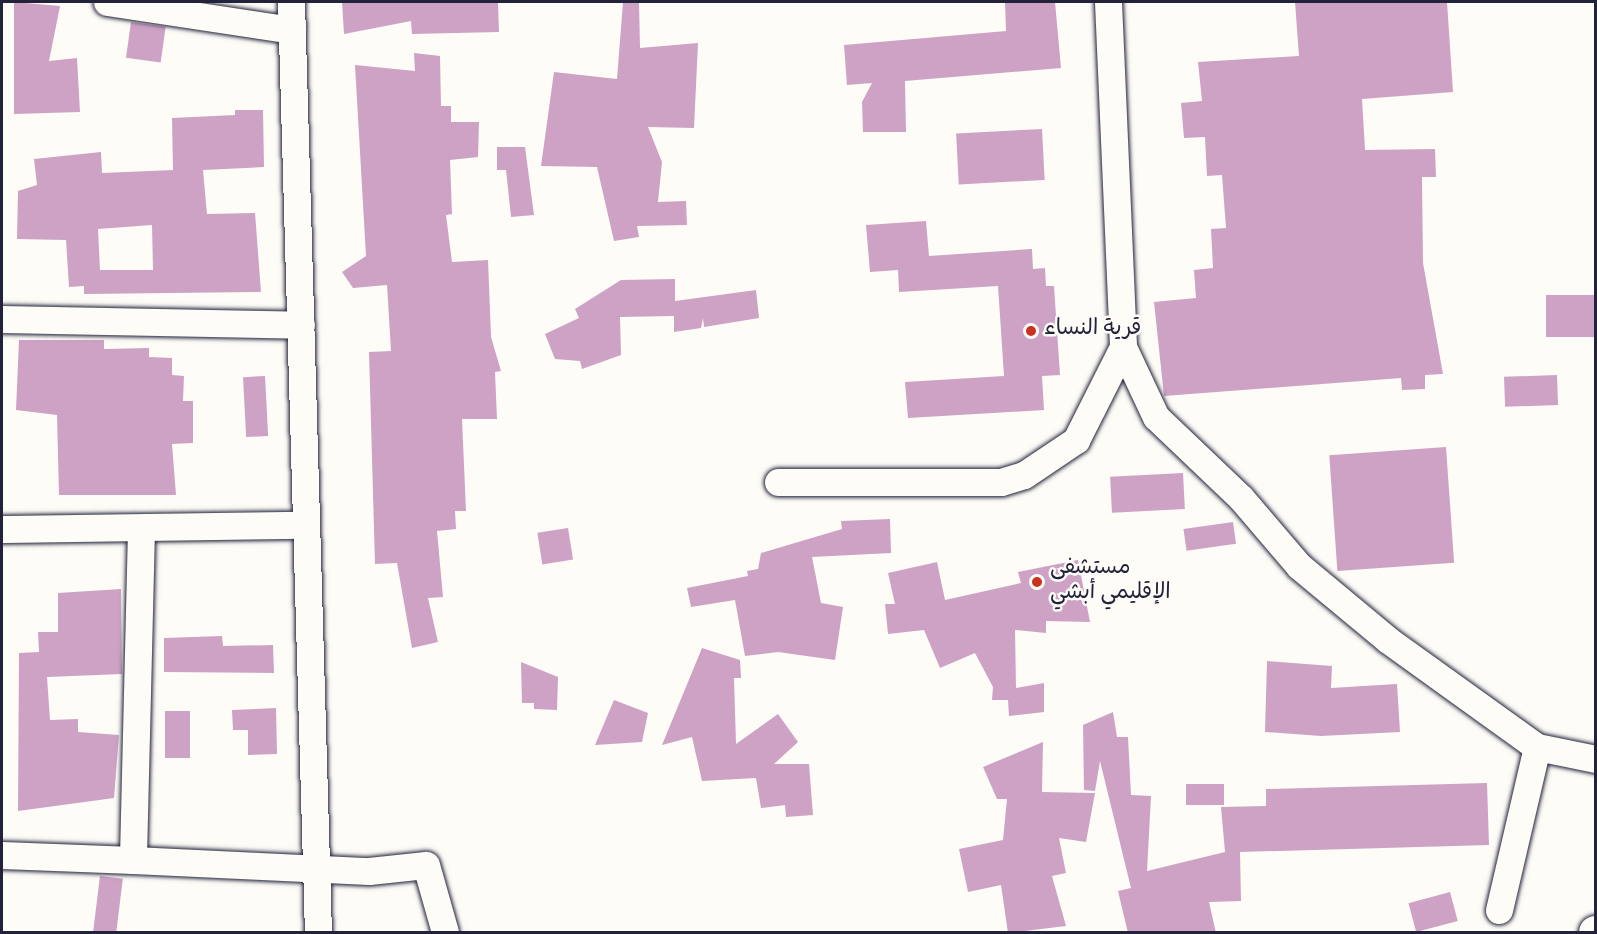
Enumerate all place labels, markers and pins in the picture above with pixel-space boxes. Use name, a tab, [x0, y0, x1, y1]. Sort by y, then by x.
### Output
place label: قرية النساء	[1044, 318, 1141, 344]
marker: قرية النساء	[1022, 322, 1040, 340]
place label: مستشفى الإقليمي أبشي	[1050, 556, 1171, 608]
marker: مستشفى الإقليمي أبشي	[1028, 573, 1046, 591]

